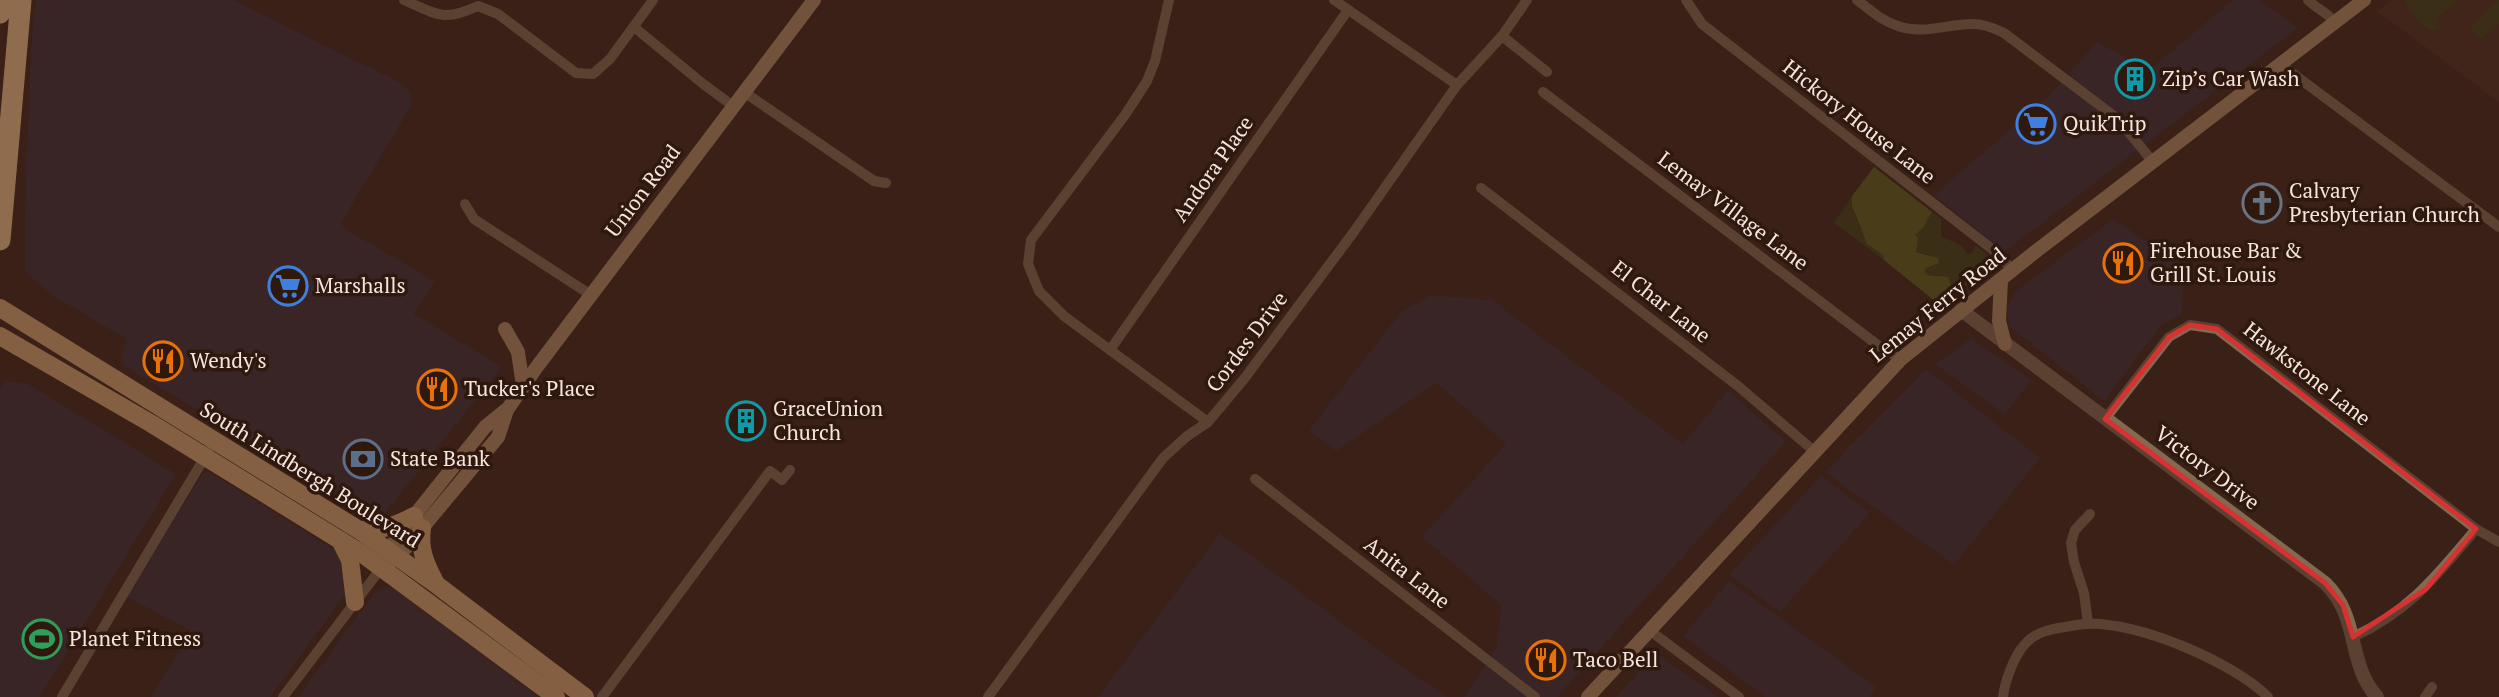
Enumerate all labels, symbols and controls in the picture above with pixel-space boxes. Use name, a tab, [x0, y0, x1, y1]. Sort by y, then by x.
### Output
street label: Hickory House Lane	[1777, 53, 1942, 190]
building icon: Zip’s Car Wash	[2114, 58, 2156, 100]
place label: Zip’s Car Wash	[2162, 64, 2299, 92]
supermarket icon: QuikTrip	[2015, 103, 2057, 145]
place label: QuikTrip	[2063, 109, 2147, 137]
street label: Andora Place	[1165, 110, 1259, 227]
street label: Union Road	[598, 138, 686, 242]
street label: Lemay Village Lane	[1653, 144, 1815, 276]
place label: Calvary Presbyterian Church	[2289, 176, 2480, 228]
church icon: Calvary Presbyterian Church	[2241, 182, 2283, 224]
place label: Firehouse Bar & Grill St. Louis	[2150, 236, 2302, 288]
street label: Lemay Ferry Road	[1863, 240, 2012, 368]
restaurant icon: Firehouse Bar & Grill St. Louis	[2102, 242, 2144, 284]
street label: El Char Lane	[1606, 254, 1717, 349]
supermarket icon: Marshalls	[267, 265, 309, 307]
place label: Marshalls	[315, 271, 406, 299]
street label: Cordes Drive	[1199, 285, 1293, 397]
street label: Hawkstone Lane	[2238, 315, 2377, 432]
restaurant icon: Wendy's	[142, 340, 184, 382]
place label: Wendy's	[190, 346, 267, 374]
restaurant icon: Tucker's Place	[416, 368, 458, 410]
place label: Tucker's Place	[464, 374, 595, 402]
place label: GraceUnion Church	[773, 394, 884, 446]
street label: South Lindbergh Boulevard	[195, 395, 426, 554]
building icon: GraceUnion Church	[725, 400, 767, 442]
street label: Victory Drive	[2150, 419, 2266, 516]
bank icon: State Bank	[342, 438, 384, 480]
place label: State Bank	[390, 444, 490, 472]
street label: Anita Lane	[1359, 530, 1456, 615]
sports icon: Planet Fitness	[21, 618, 63, 660]
place label: Planet Fitness	[69, 624, 201, 652]
restaurant icon: Taco Bell	[1525, 639, 1567, 681]
place label: Taco Bell	[1573, 645, 1658, 673]

